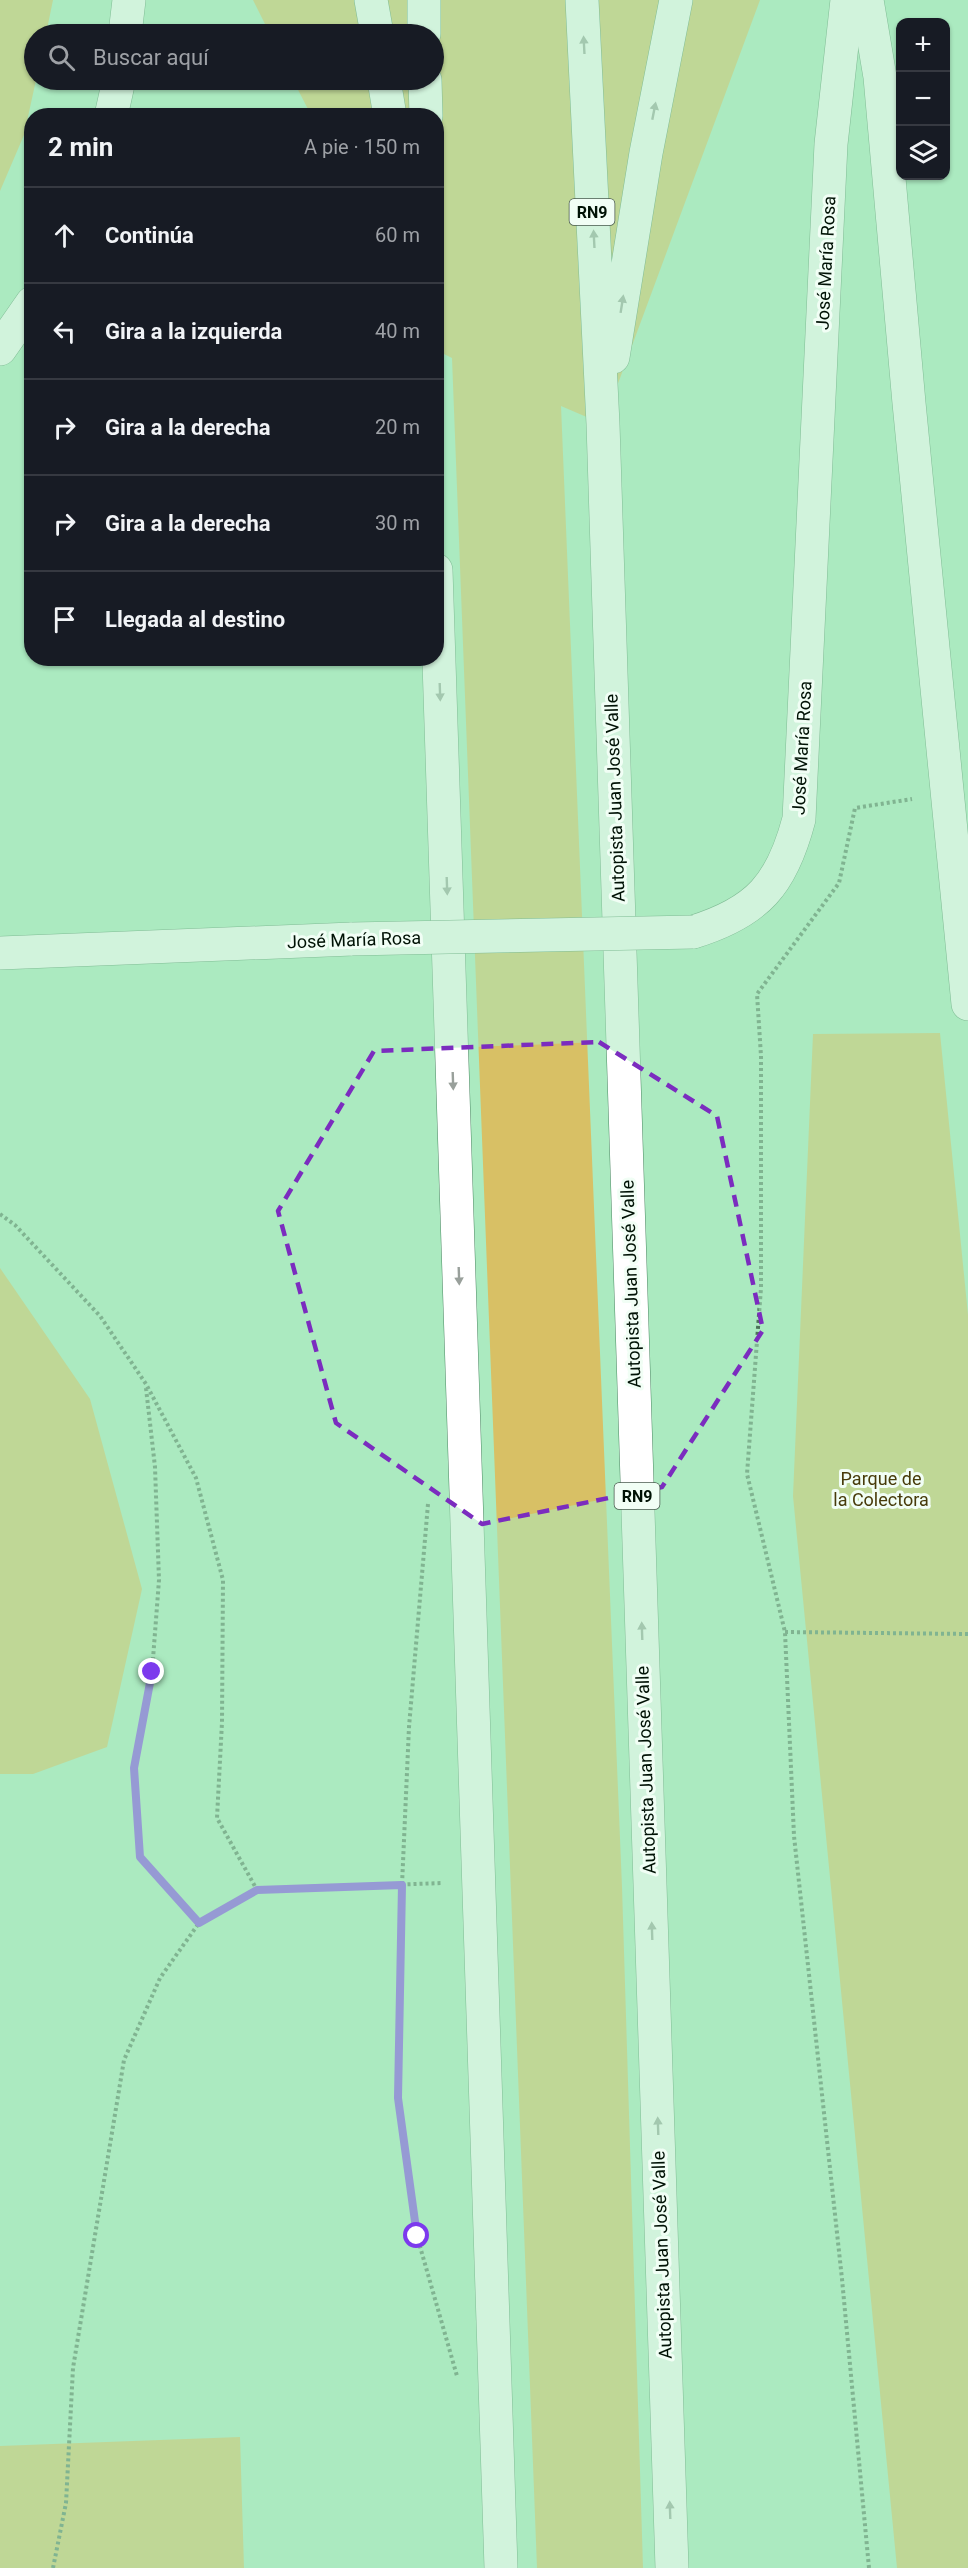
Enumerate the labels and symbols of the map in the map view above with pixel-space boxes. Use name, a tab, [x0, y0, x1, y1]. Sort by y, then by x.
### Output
one-way arrow	[579, 35, 589, 54]
one-way arrow	[650, 102, 659, 121]
street label: José María Rosa	[812, 195, 839, 331]
road number: RN9	[570, 199, 614, 225]
one-way arrow	[589, 230, 598, 249]
one-way arrow	[617, 294, 626, 313]
street label: José María Rosa	[788, 680, 815, 816]
one-way arrow	[436, 682, 445, 701]
street label: Autopista Juan José Valle	[600, 694, 629, 902]
one-way arrow	[442, 877, 451, 896]
street label: José María Rosa	[287, 927, 421, 952]
one-way arrow	[448, 1072, 457, 1091]
street label: Autopista Juan José Valle	[616, 1180, 645, 1388]
one-way arrow	[454, 1267, 464, 1286]
park label: Parque de la Colectora	[833, 1468, 929, 1510]
road number: RN9	[614, 1483, 660, 1509]
one-way arrow	[637, 1621, 646, 1640]
route end	[138, 1658, 164, 1684]
street label: Autopista Juan José Valle	[631, 1666, 660, 1874]
one-way arrow	[647, 1921, 656, 1940]
one-way arrow	[653, 2116, 663, 2135]
street label: Autopista Juan José Valle	[647, 2151, 676, 2359]
route start	[403, 2222, 429, 2248]
one-way arrow	[666, 2500, 675, 2519]

